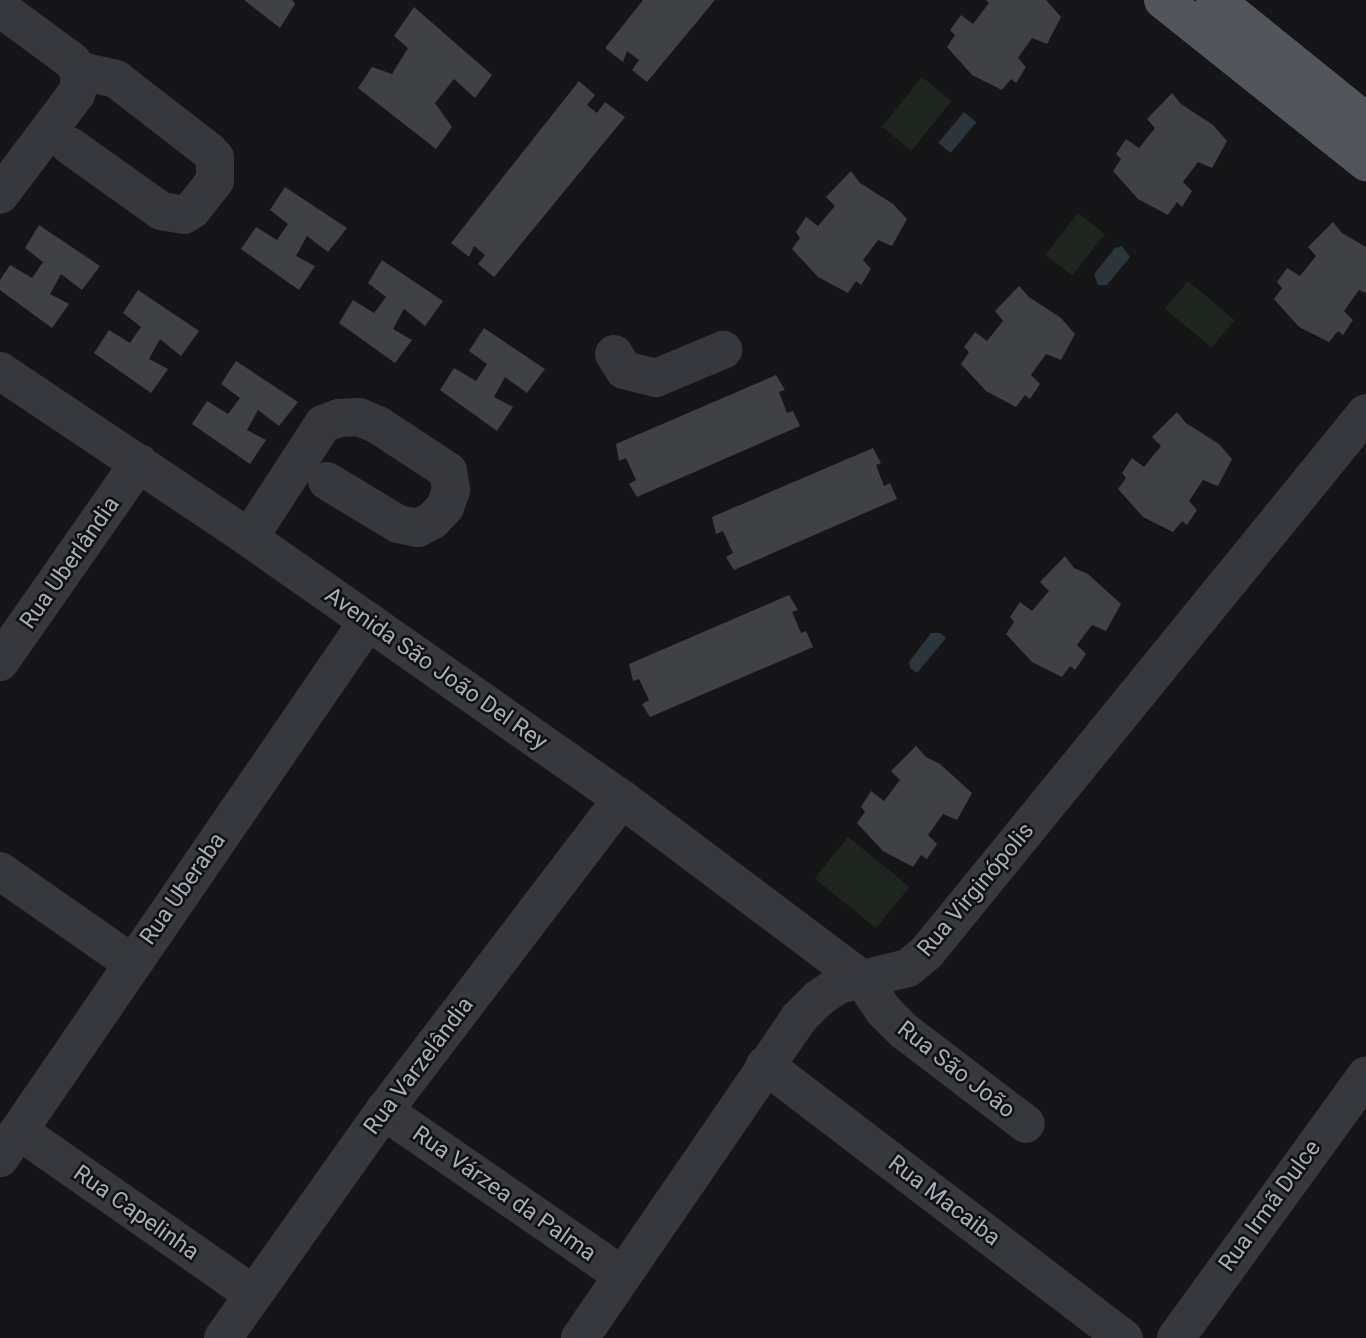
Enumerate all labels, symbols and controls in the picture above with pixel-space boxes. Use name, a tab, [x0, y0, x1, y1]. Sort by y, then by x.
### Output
street label: Rua Uberlândia	[14, 492, 126, 634]
street label: Avenida São João Del Rey	[320, 582, 552, 756]
street label: Rua Virginópolis	[912, 817, 1040, 963]
street label: Rua Uberaba	[134, 828, 232, 950]
street label: Rua Varzelândia	[358, 992, 480, 1140]
street label: Rua São João	[892, 1016, 1020, 1124]
street label: Rua Várzea da Palma	[407, 1120, 601, 1268]
street label: Rua Irmã Dulce	[1213, 1135, 1327, 1277]
street label: Rua Macaiba	[882, 1150, 1006, 1252]
street label: Rua Capelinha	[68, 1160, 204, 1266]

